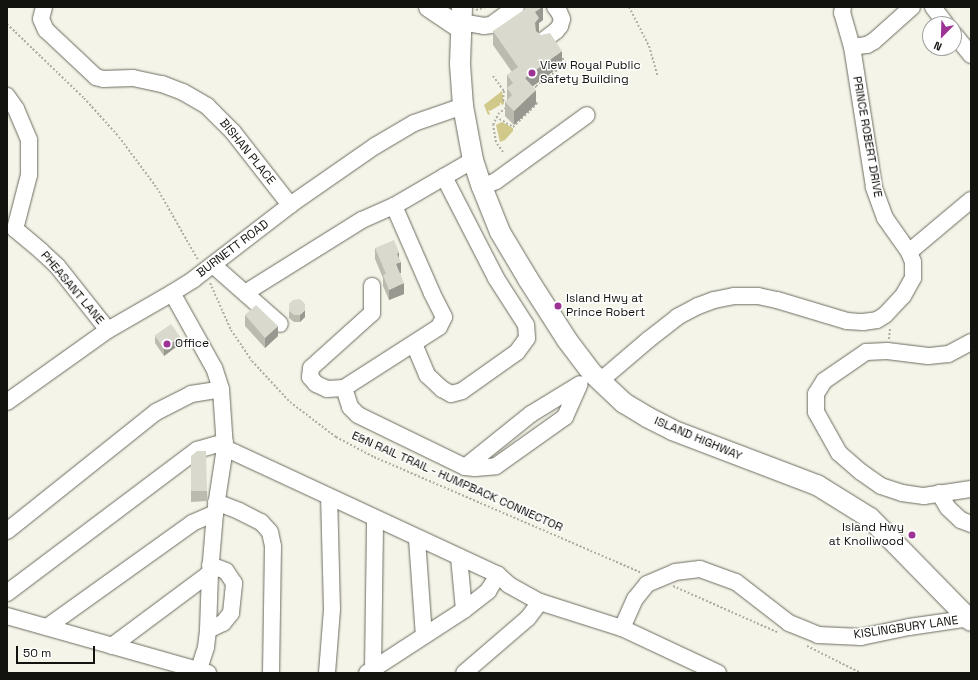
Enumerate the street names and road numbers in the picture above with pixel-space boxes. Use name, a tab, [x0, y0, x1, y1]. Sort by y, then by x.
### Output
street label: PRINCE ROBERT DRIVE	[849, 75, 885, 199]
street label: BISHAN PLACE	[216, 116, 278, 188]
street label: BURNETT ROAD	[194, 217, 272, 281]
street label: PHEASANT LANE	[37, 248, 107, 328]
street label: ISLAND HIGHWAY	[652, 414, 744, 464]
street label: E&N RAIL TRAIL - HUMPBACK CONNECTOR	[349, 428, 565, 536]
street label: KISLINGBURY LANE	[853, 614, 959, 642]

